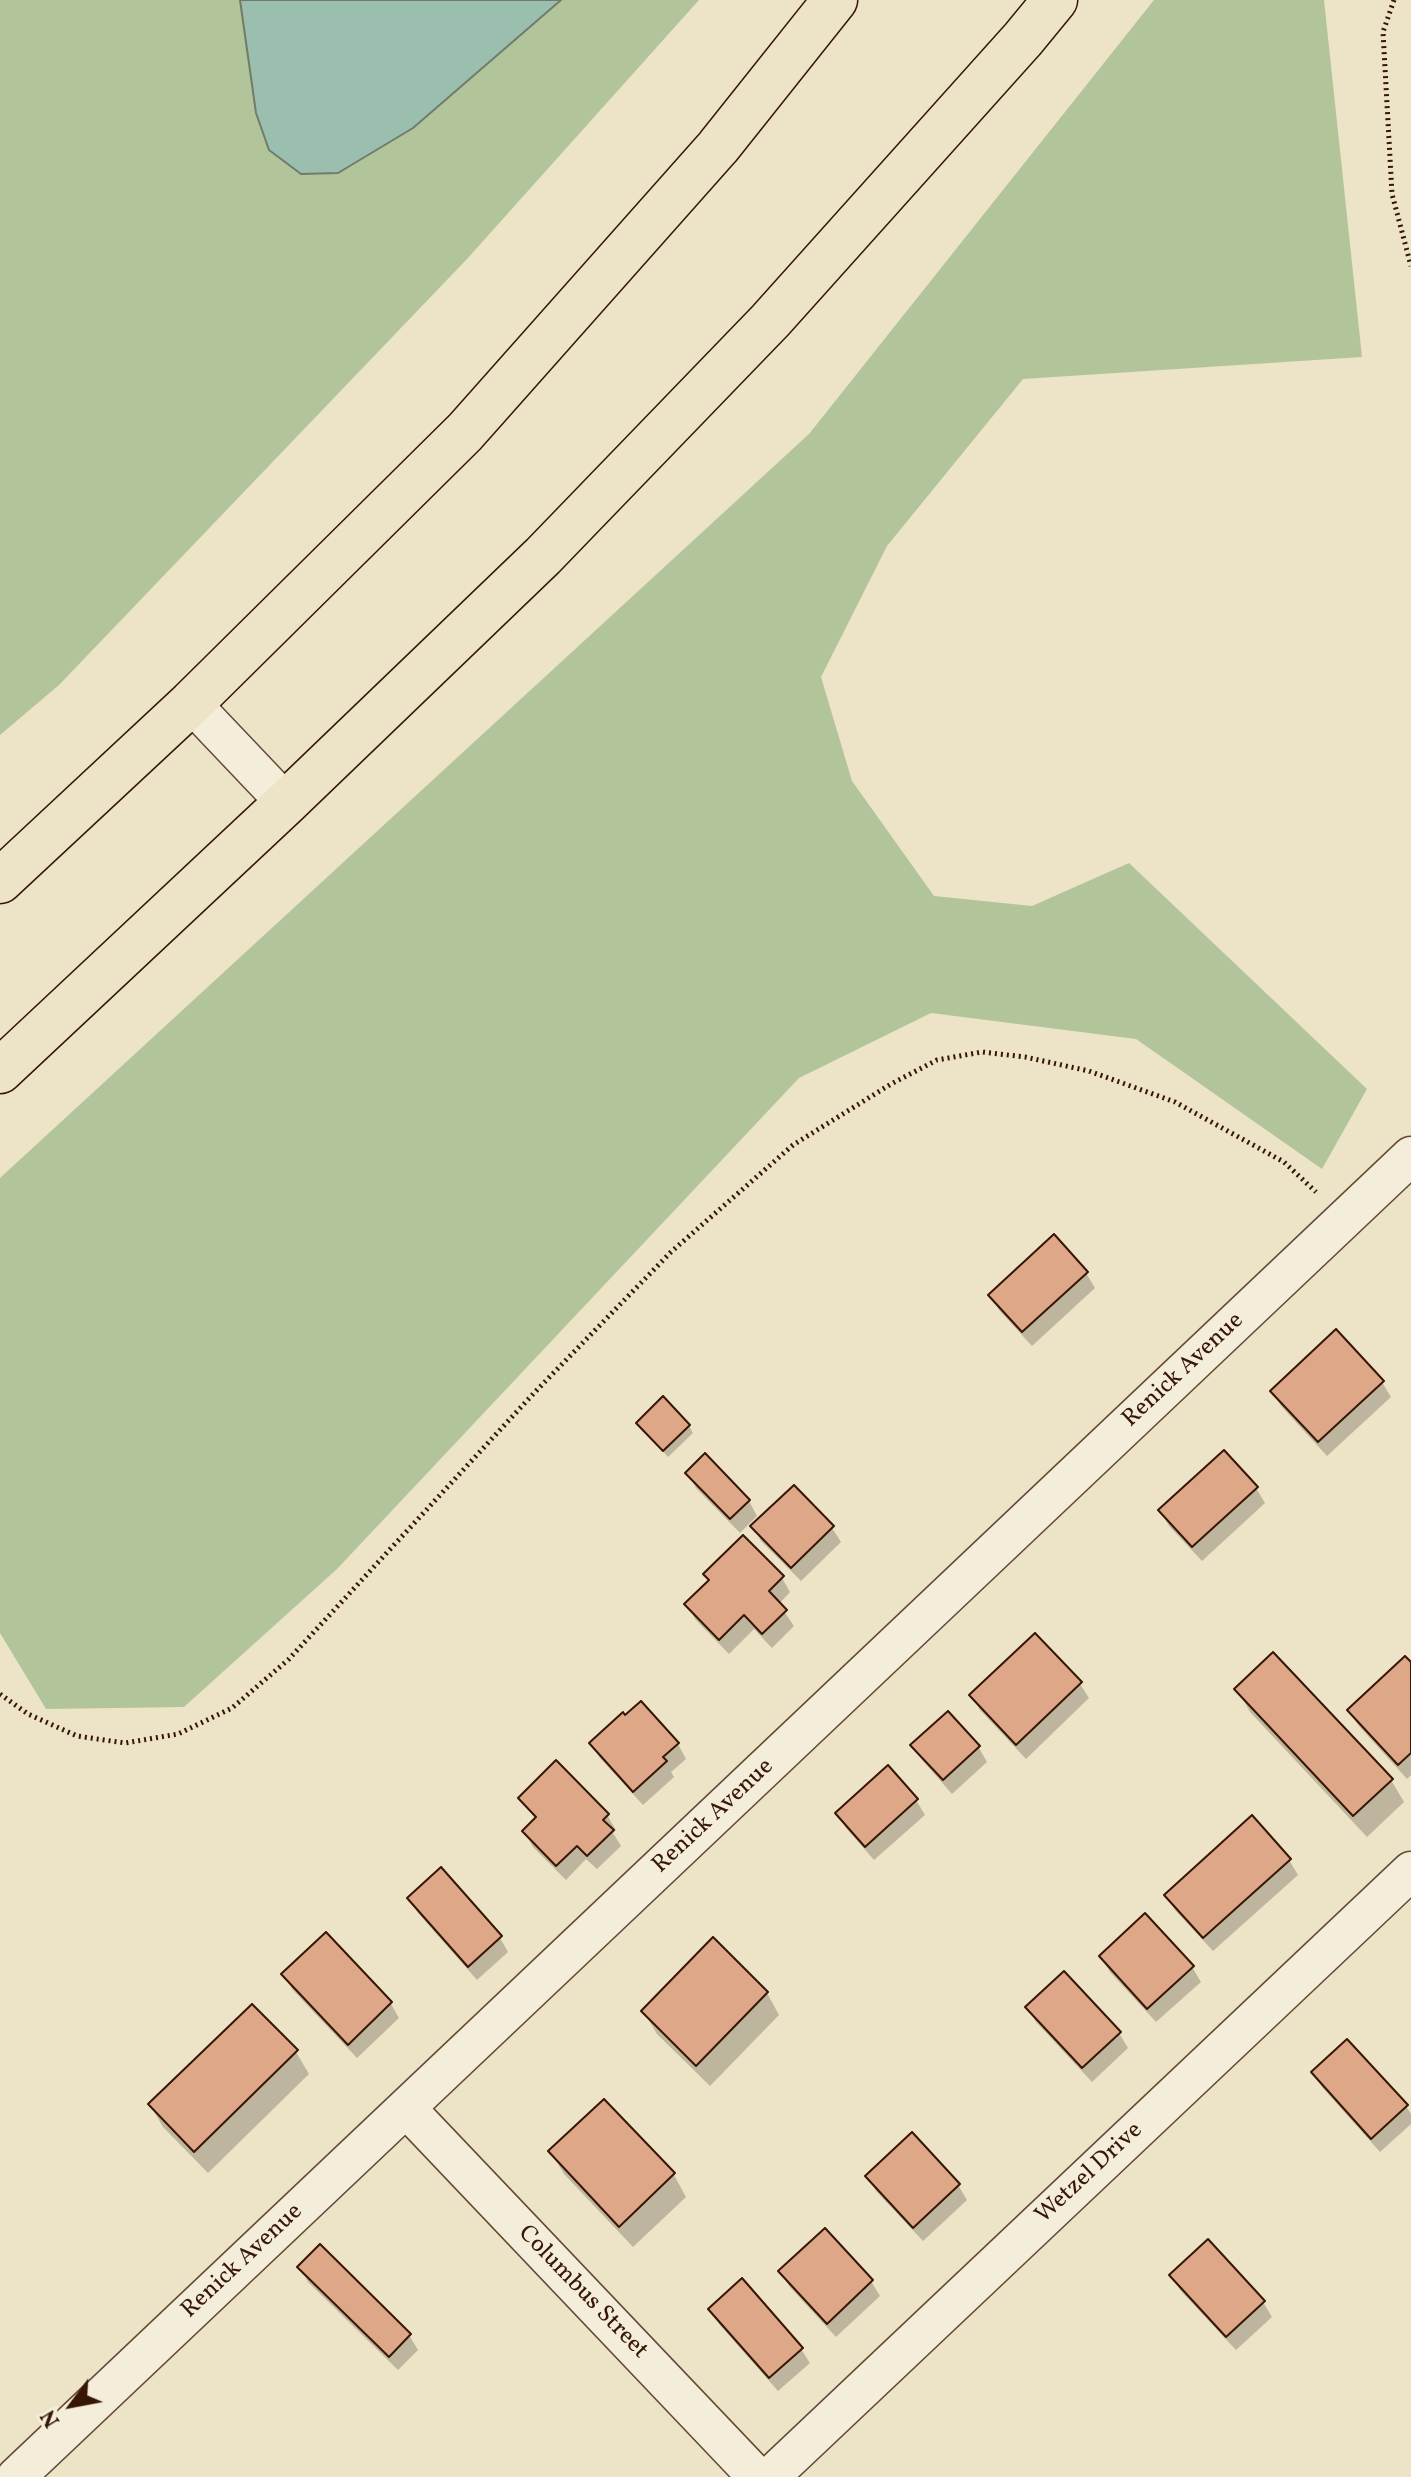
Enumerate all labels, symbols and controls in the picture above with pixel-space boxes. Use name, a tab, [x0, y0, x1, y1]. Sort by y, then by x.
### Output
street label: Renick Avenue	[1117, 1307, 1251, 1435]
street label: Renick Avenue	[647, 1753, 781, 1881]
street label: Wetzel Drive	[1030, 2117, 1150, 2231]
street label: Renick Avenue	[176, 2198, 310, 2326]
street label: Columbus Street	[511, 2220, 653, 2366]
north arrow	[32, 2365, 112, 2445]
text: N	[34, 2403, 69, 2433]

